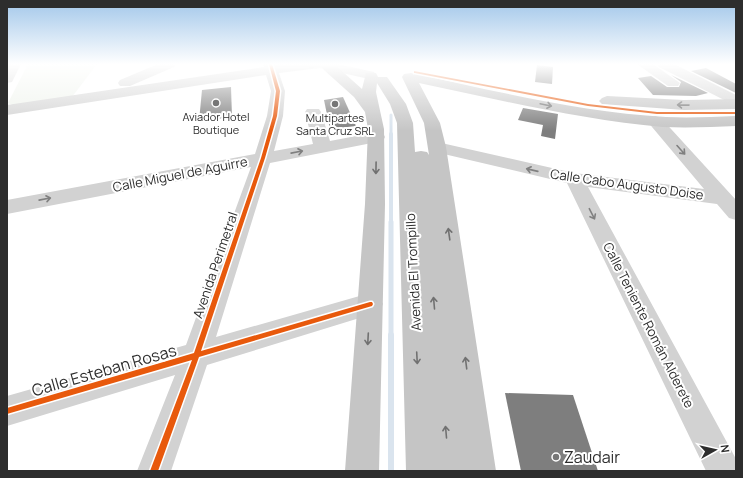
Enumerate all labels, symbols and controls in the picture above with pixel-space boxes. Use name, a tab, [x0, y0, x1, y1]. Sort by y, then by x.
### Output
marker: Aviador Hotel Boutique	[211, 98, 221, 108]
marker: Multipartes Santa Cruz SRL	[330, 99, 340, 109]
one-way arrow	[677, 101, 690, 109]
one-way arrow	[539, 102, 552, 110]
place label: Aviador Hotel Boutique	[182, 109, 250, 137]
place label: Multipartes Santa Cruz SRL	[296, 110, 374, 138]
one-way arrow	[676, 145, 685, 155]
one-way arrow	[290, 148, 303, 156]
street label: Calle Miguel de Aguirre	[111, 152, 249, 196]
one-way arrow	[372, 161, 380, 174]
street label: Calle Cabo Augusto Doise	[549, 164, 705, 204]
one-way arrow	[526, 165, 539, 173]
one-way arrow	[38, 195, 51, 203]
one-way arrow	[589, 208, 596, 220]
street label: Avenida Perimetral	[188, 209, 242, 321]
street label: Avenida El Trompillo	[401, 212, 425, 331]
one-way arrow	[445, 228, 453, 241]
street label: Calle Teniente Román Alderete	[599, 239, 699, 411]
one-way arrow	[431, 297, 438, 310]
one-way arrow	[364, 332, 371, 345]
street label: Calle Esteban Rosas	[29, 339, 179, 401]
one-way arrow	[414, 351, 421, 364]
one-way arrow	[462, 357, 470, 370]
one-way arrow	[442, 426, 449, 439]
north arrow	[695, 430, 735, 470]
text: N	[717, 444, 733, 454]
place label: Zaudair	[564, 446, 620, 468]
marker: Zaudair	[551, 452, 561, 462]

